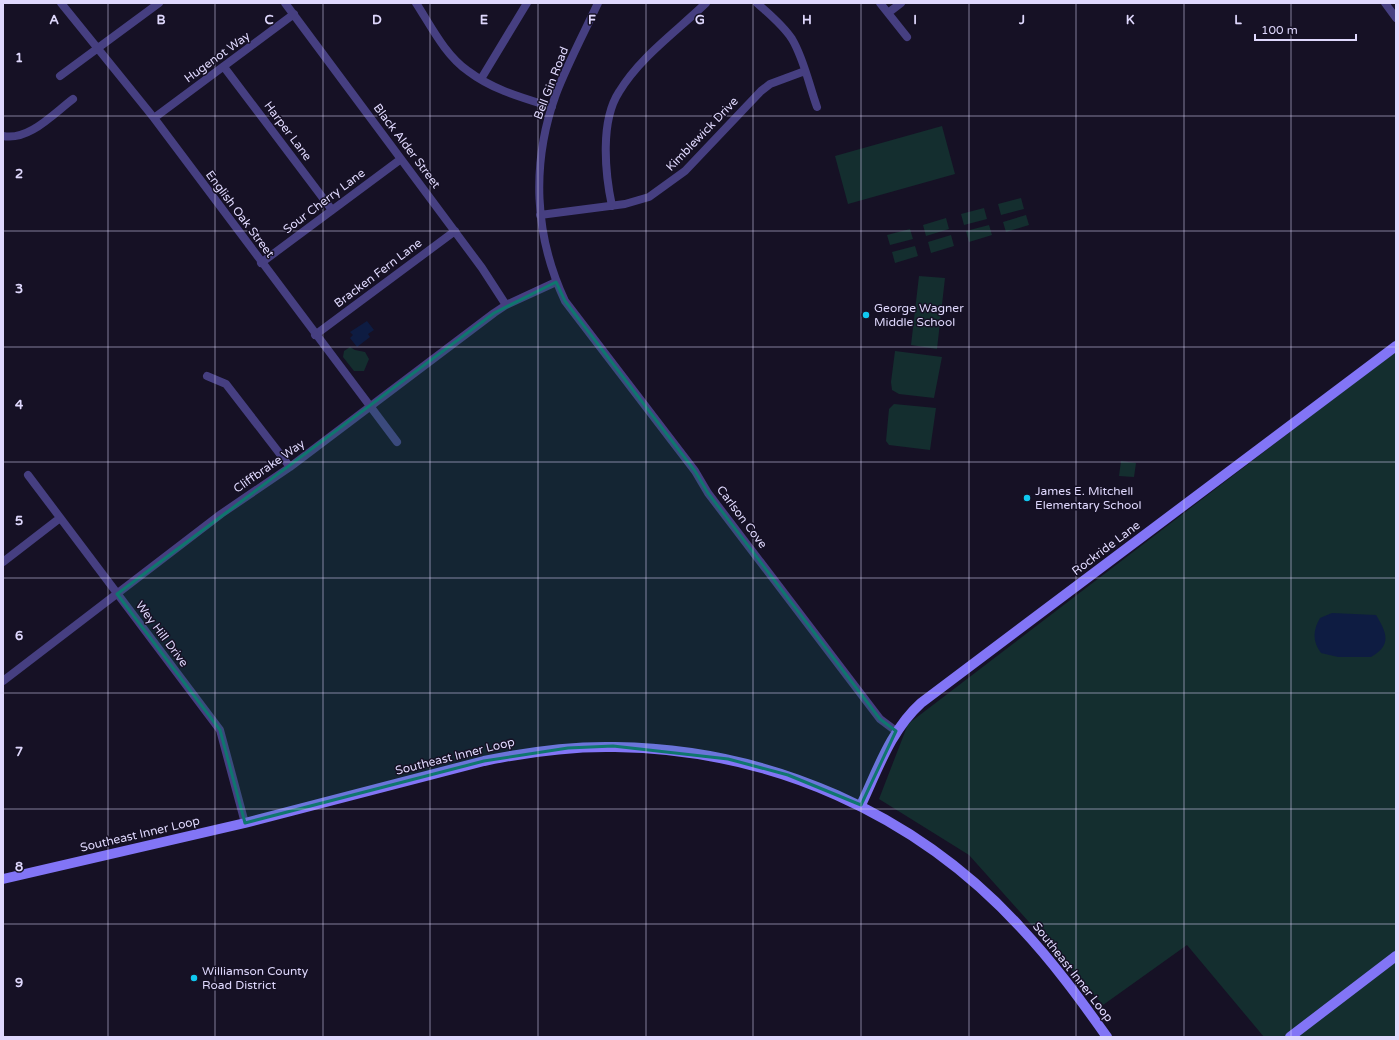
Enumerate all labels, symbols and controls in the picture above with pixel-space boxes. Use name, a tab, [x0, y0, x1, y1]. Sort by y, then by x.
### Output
text: A	[49, 12, 59, 28]
text: B	[156, 12, 166, 28]
text: C	[264, 12, 274, 28]
text: D	[372, 12, 382, 28]
text: E	[480, 12, 488, 28]
text: F	[588, 12, 596, 28]
text: G	[695, 12, 705, 28]
text: H	[802, 12, 812, 28]
text: I	[913, 12, 917, 28]
text: J	[1018, 12, 1025, 28]
text: K	[1126, 12, 1135, 28]
text: L	[1234, 12, 1242, 28]
scale bar	[1255, 16, 1356, 42]
text: 100 m	[1261, 23, 1298, 37]
street label: Hugenot Way	[182, 28, 253, 85]
street label: Bell Gin Road	[531, 45, 571, 121]
text: 1	[15, 50, 23, 66]
street label: Kimblewick Drive	[663, 94, 741, 174]
street label: Harper Lane	[261, 99, 315, 163]
street label: Black Alder Street	[371, 101, 444, 191]
text: 2	[15, 166, 23, 182]
street label: Sour Cherry Lane	[280, 166, 368, 236]
street label: English Oak Street	[203, 168, 277, 260]
street label: Bracken Fern Lane	[331, 235, 425, 310]
text: 3	[15, 281, 23, 297]
place label: George Wagner Middle School	[874, 301, 964, 329]
marker: George Wagner Middle School	[861, 310, 871, 320]
text: 4	[15, 397, 24, 413]
street label: Cliffbrake Way	[231, 436, 308, 496]
street label: Carlson Cove	[714, 483, 770, 551]
place label: James E. Mitchell Elementary School	[1035, 484, 1142, 512]
marker: James E. Mitchell Elementary School	[1022, 493, 1032, 503]
text: 5	[15, 513, 23, 529]
street label: Rockride Lane	[1069, 518, 1143, 578]
street label: Wey Hill Drive	[133, 598, 191, 670]
text: 6	[15, 628, 23, 644]
street label: Southeast Inner Loop	[394, 734, 516, 778]
text: 7	[15, 744, 23, 760]
street label: Southeast Inner Loop	[79, 813, 201, 855]
text: 8	[15, 859, 23, 875]
street label: Southeast Inner Loop	[1030, 919, 1116, 1025]
place label: Williamson County Road District	[202, 964, 309, 992]
marker: Williamson County Road District	[189, 973, 199, 983]
text: 9	[15, 975, 23, 991]

